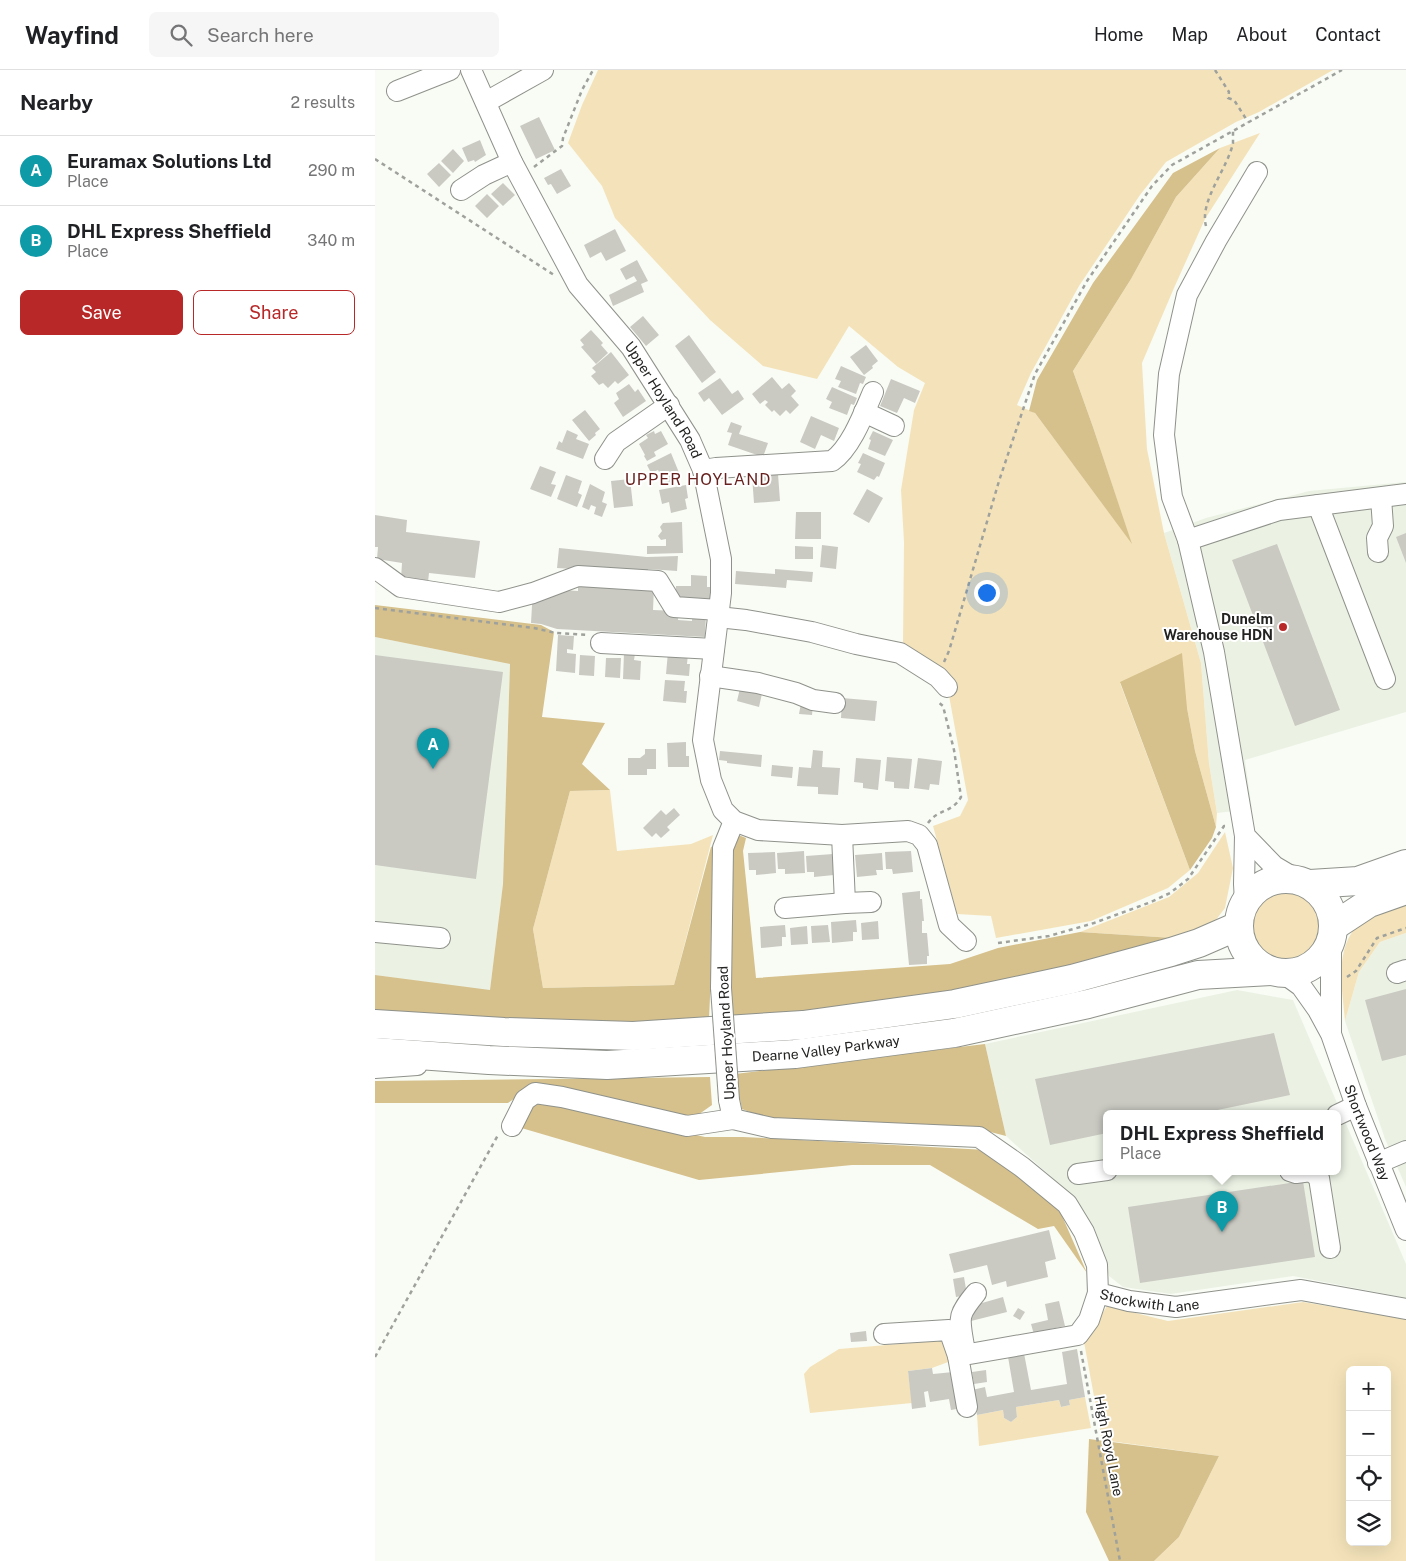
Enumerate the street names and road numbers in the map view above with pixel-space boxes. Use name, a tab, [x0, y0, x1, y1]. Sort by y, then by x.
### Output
street label: Upper Hoyland Road	[622, 338, 705, 461]
street label: Upper Hoyland Road	[715, 966, 737, 1100]
street label: Dearne Valley Parkway	[751, 1032, 901, 1065]
street label: Shortwood Way	[1341, 1082, 1393, 1184]
street label: Stockwith Lane	[1098, 1286, 1200, 1315]
street label: High Royd Lane	[1091, 1394, 1127, 1498]

